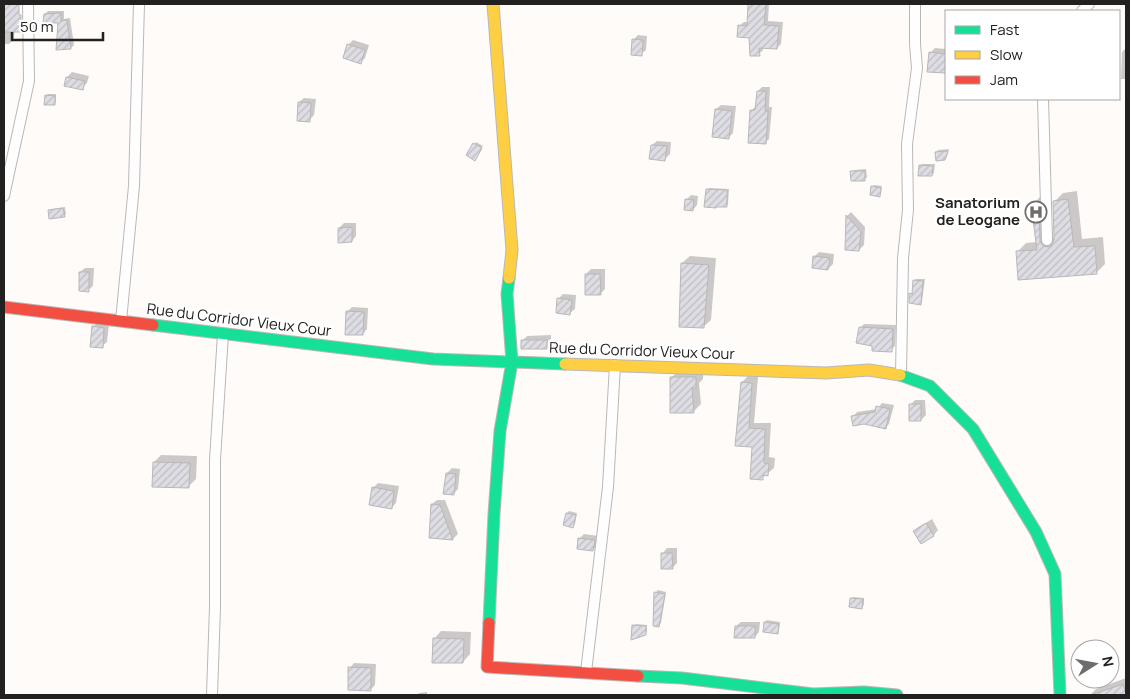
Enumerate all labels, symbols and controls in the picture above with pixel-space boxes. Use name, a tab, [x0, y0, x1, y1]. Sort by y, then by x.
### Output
scale bar	[12, 10, 104, 42]
legend	[945, 10, 1120, 100]
text: 50 m	[20, 16, 54, 37]
text: Fast	[990, 19, 1019, 40]
text: Slow	[990, 44, 1023, 65]
text: Jam	[990, 69, 1018, 90]
place label: Sanatorium de Leogane	[935, 192, 1020, 230]
hospital icon: Sanatorium de Leogane	[1024, 200, 1048, 224]
street label: Rue du Corridor Vieux Cour	[146, 298, 333, 341]
street label: Rue du Corridor Vieux Cour	[549, 337, 736, 364]
north arrow	[1070, 639, 1120, 689]
text: N	[1098, 655, 1119, 668]

